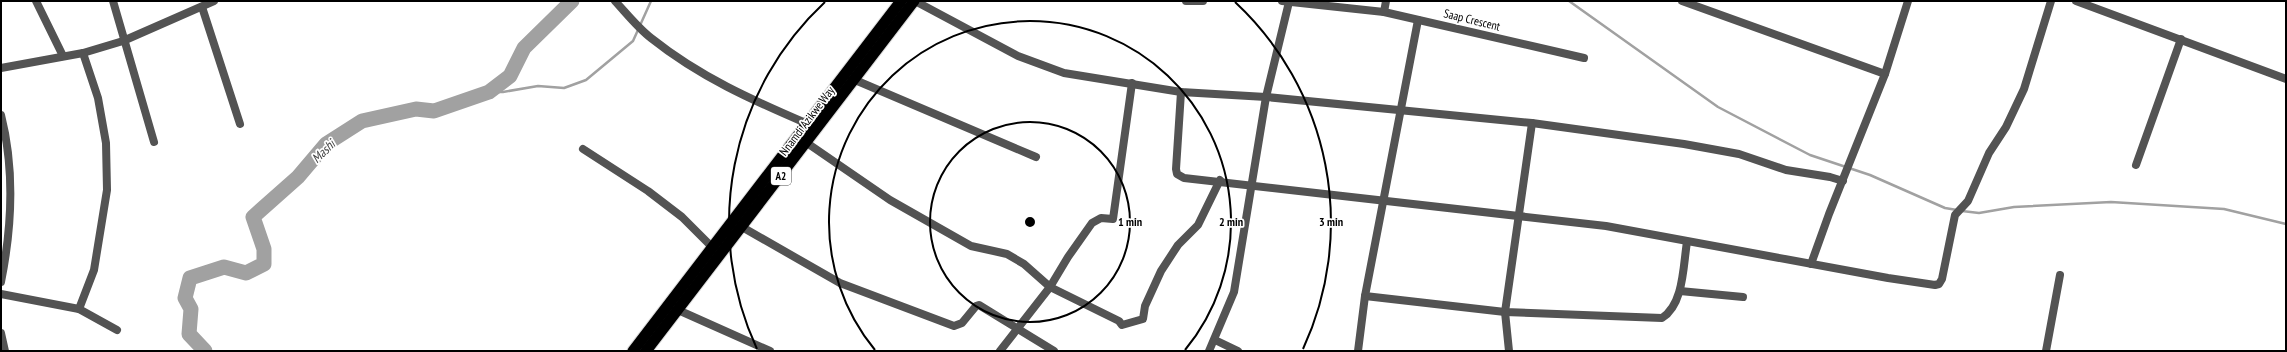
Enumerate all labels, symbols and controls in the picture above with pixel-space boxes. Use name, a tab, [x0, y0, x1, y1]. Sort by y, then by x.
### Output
street label: Saap Crescent	[1442, 5, 1503, 34]
street label: Nnamdi Azikwe Way	[776, 83, 838, 158]
water label: Mashi	[308, 135, 340, 167]
road number: A2	[771, 167, 791, 185]
text: 1 min	[1118, 214, 1142, 229]
text: 2 min	[1219, 214, 1243, 229]
text: 3 min	[1319, 214, 1343, 229]
centre of rings	[1023, 215, 1037, 229]

